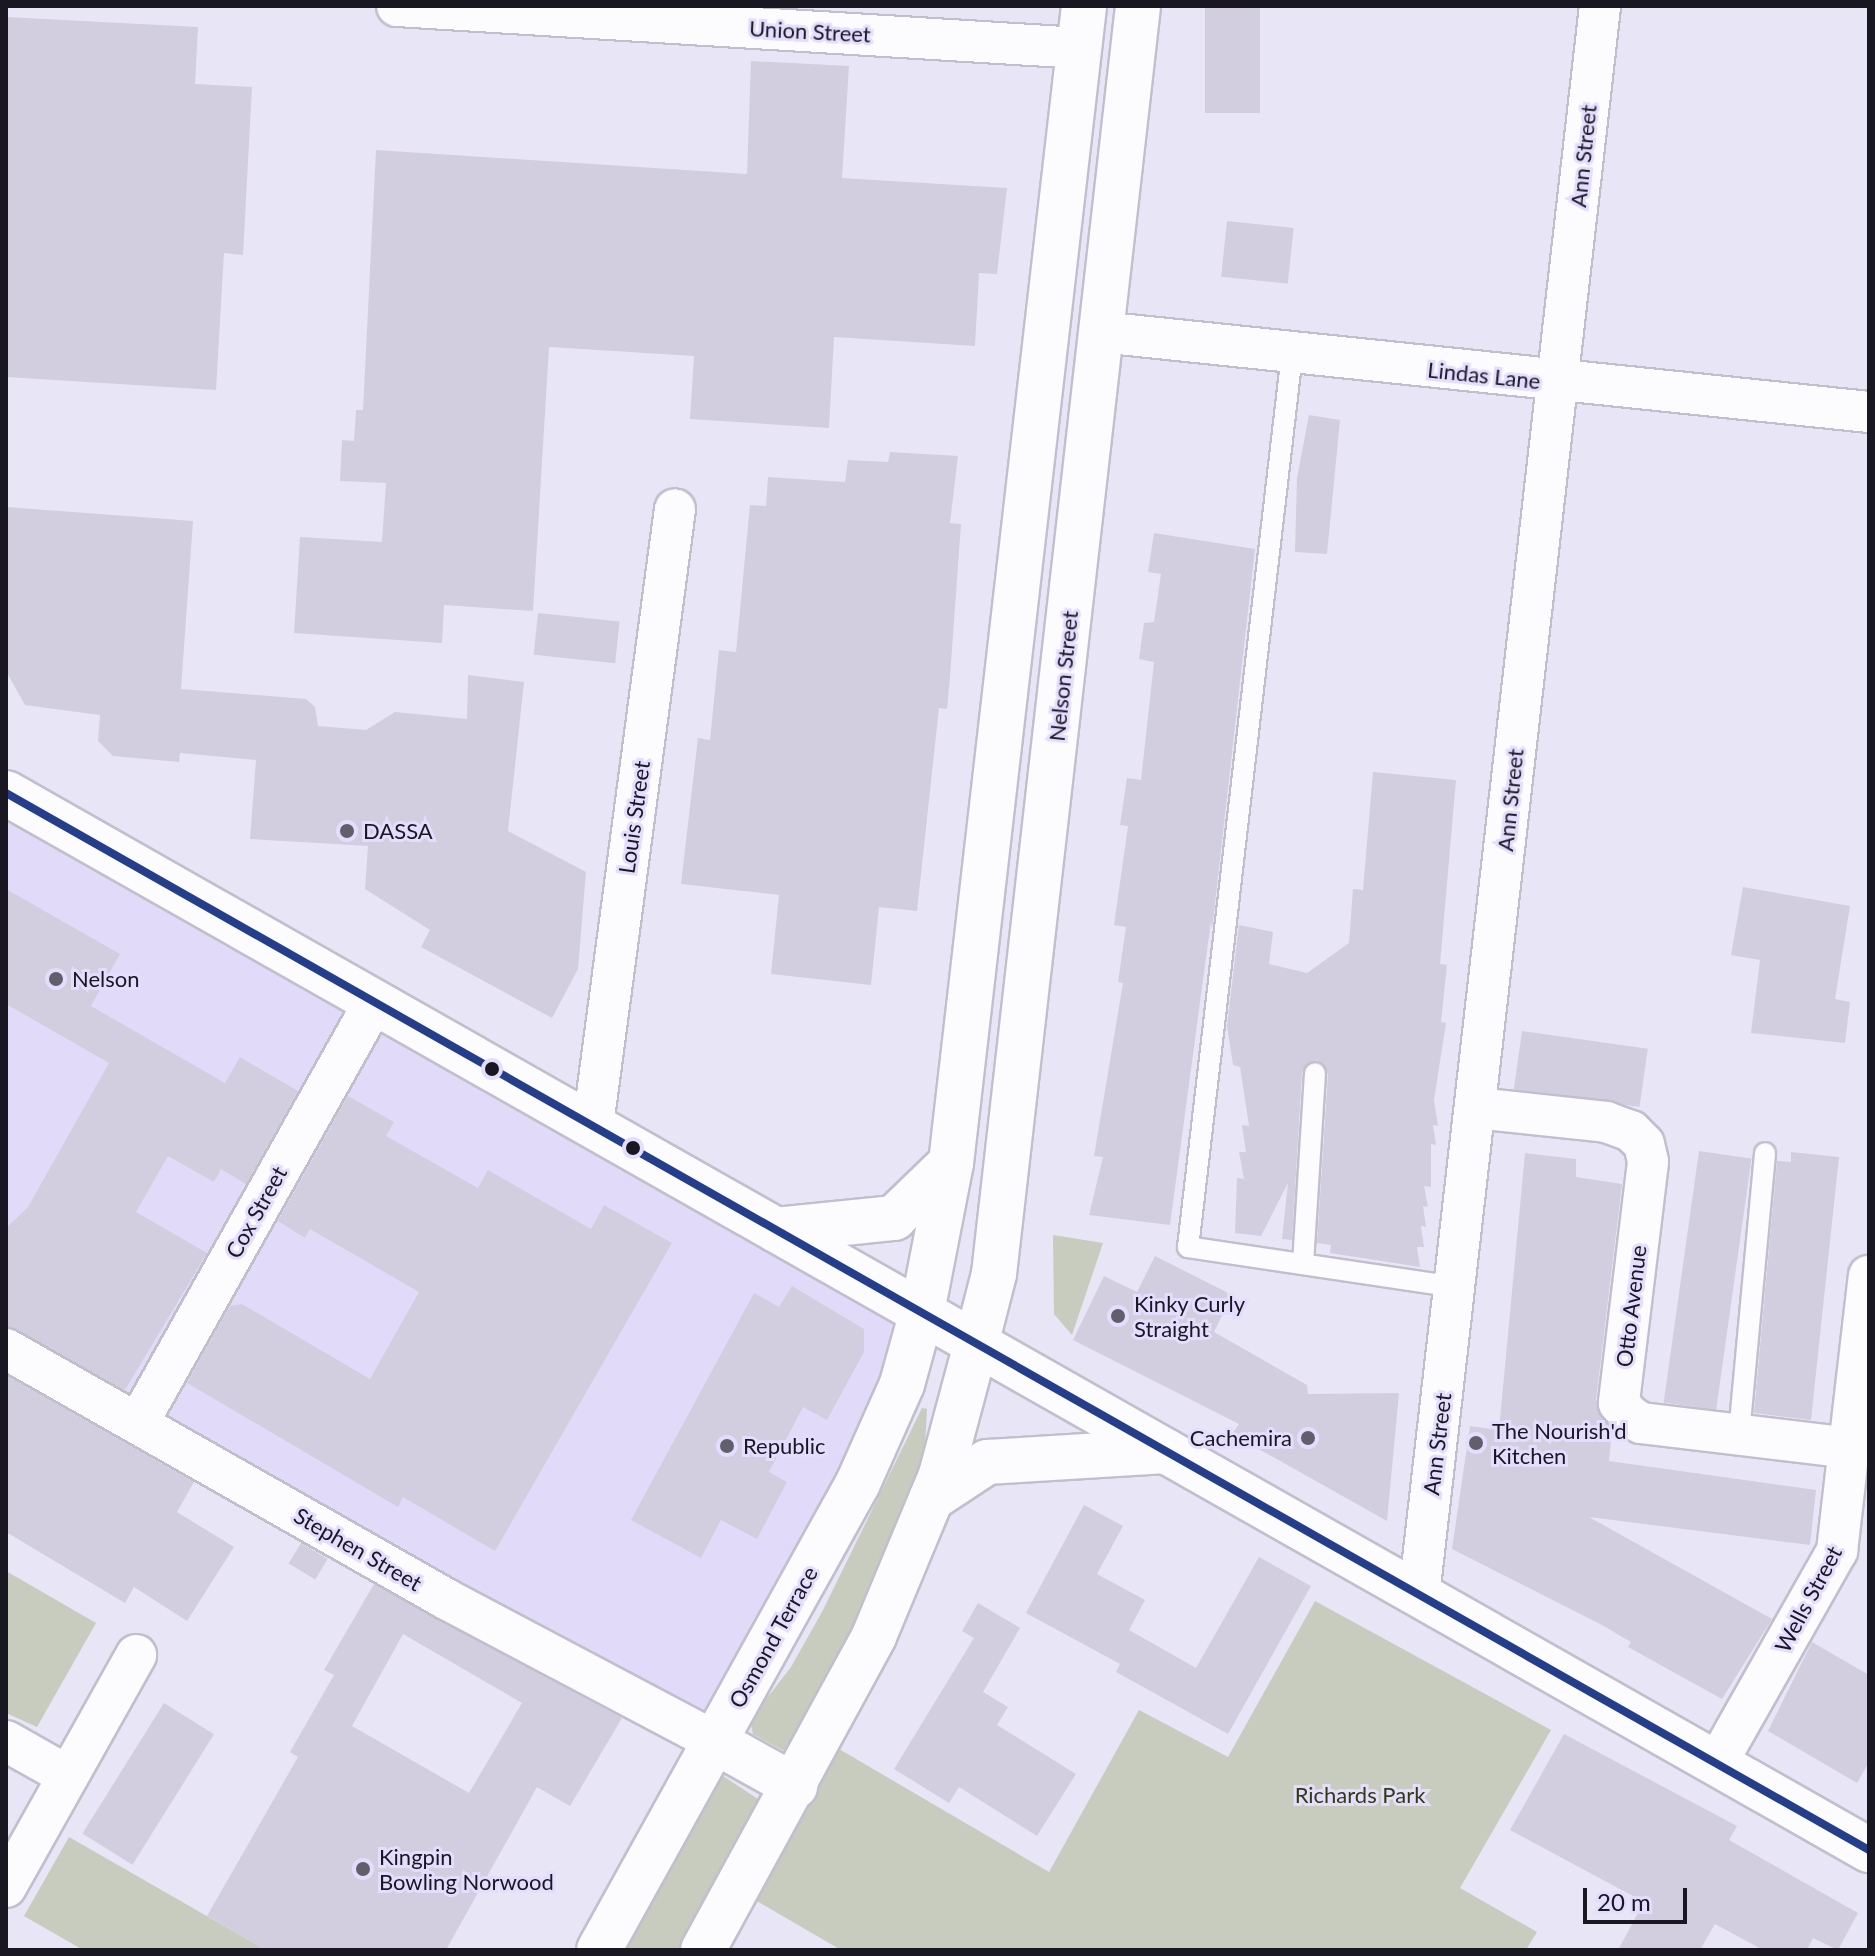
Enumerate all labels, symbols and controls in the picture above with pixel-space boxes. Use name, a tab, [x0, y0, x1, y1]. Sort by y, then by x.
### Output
street label: Union Street	[749, 15, 871, 47]
street label: Ann Street	[1564, 103, 1602, 209]
street label: Lindas Lane	[1426, 356, 1542, 394]
street label: Nelson Street	[1043, 609, 1083, 743]
street label: Ann Street	[1491, 747, 1529, 853]
street label: Louis Street	[613, 759, 655, 875]
place label: DASSA	[363, 818, 433, 844]
marker: DASSA	[338, 822, 356, 840]
place label: Nelson	[72, 966, 140, 992]
marker: Nelson	[47, 970, 65, 988]
unlabelled marker	[484, 1061, 500, 1077]
unlabelled marker	[625, 1140, 641, 1156]
street label: Cox Street	[220, 1161, 292, 1263]
street label: Otto Avenue	[1610, 1243, 1652, 1369]
place label: Kinky Curly Straight	[1134, 1290, 1246, 1342]
marker: Kinky Curly Straight	[1109, 1307, 1127, 1325]
street label: Ann Street	[1418, 1391, 1456, 1497]
place label: The Nourish'd Kitchen	[1492, 1417, 1627, 1468]
place label: Cachemira	[1190, 1425, 1292, 1451]
marker: Cachemira	[1299, 1429, 1317, 1447]
place label: Republic	[743, 1433, 826, 1459]
marker: The Nourish'd Kitchen	[1467, 1434, 1485, 1452]
marker: Republic	[718, 1437, 736, 1455]
street label: Stephen Street	[290, 1502, 426, 1596]
street label: Wells Street	[1769, 1541, 1847, 1657]
street label: Osmond Terrace	[723, 1561, 823, 1713]
park label: Richards Park	[1295, 1782, 1425, 1808]
place label: Kingpin Bowling Norwood	[379, 1843, 554, 1894]
marker: Kingpin Bowling Norwood	[354, 1860, 372, 1878]
scale bar	[1587, 1872, 1691, 1922]
text: 20 m	[1597, 1887, 1651, 1916]

